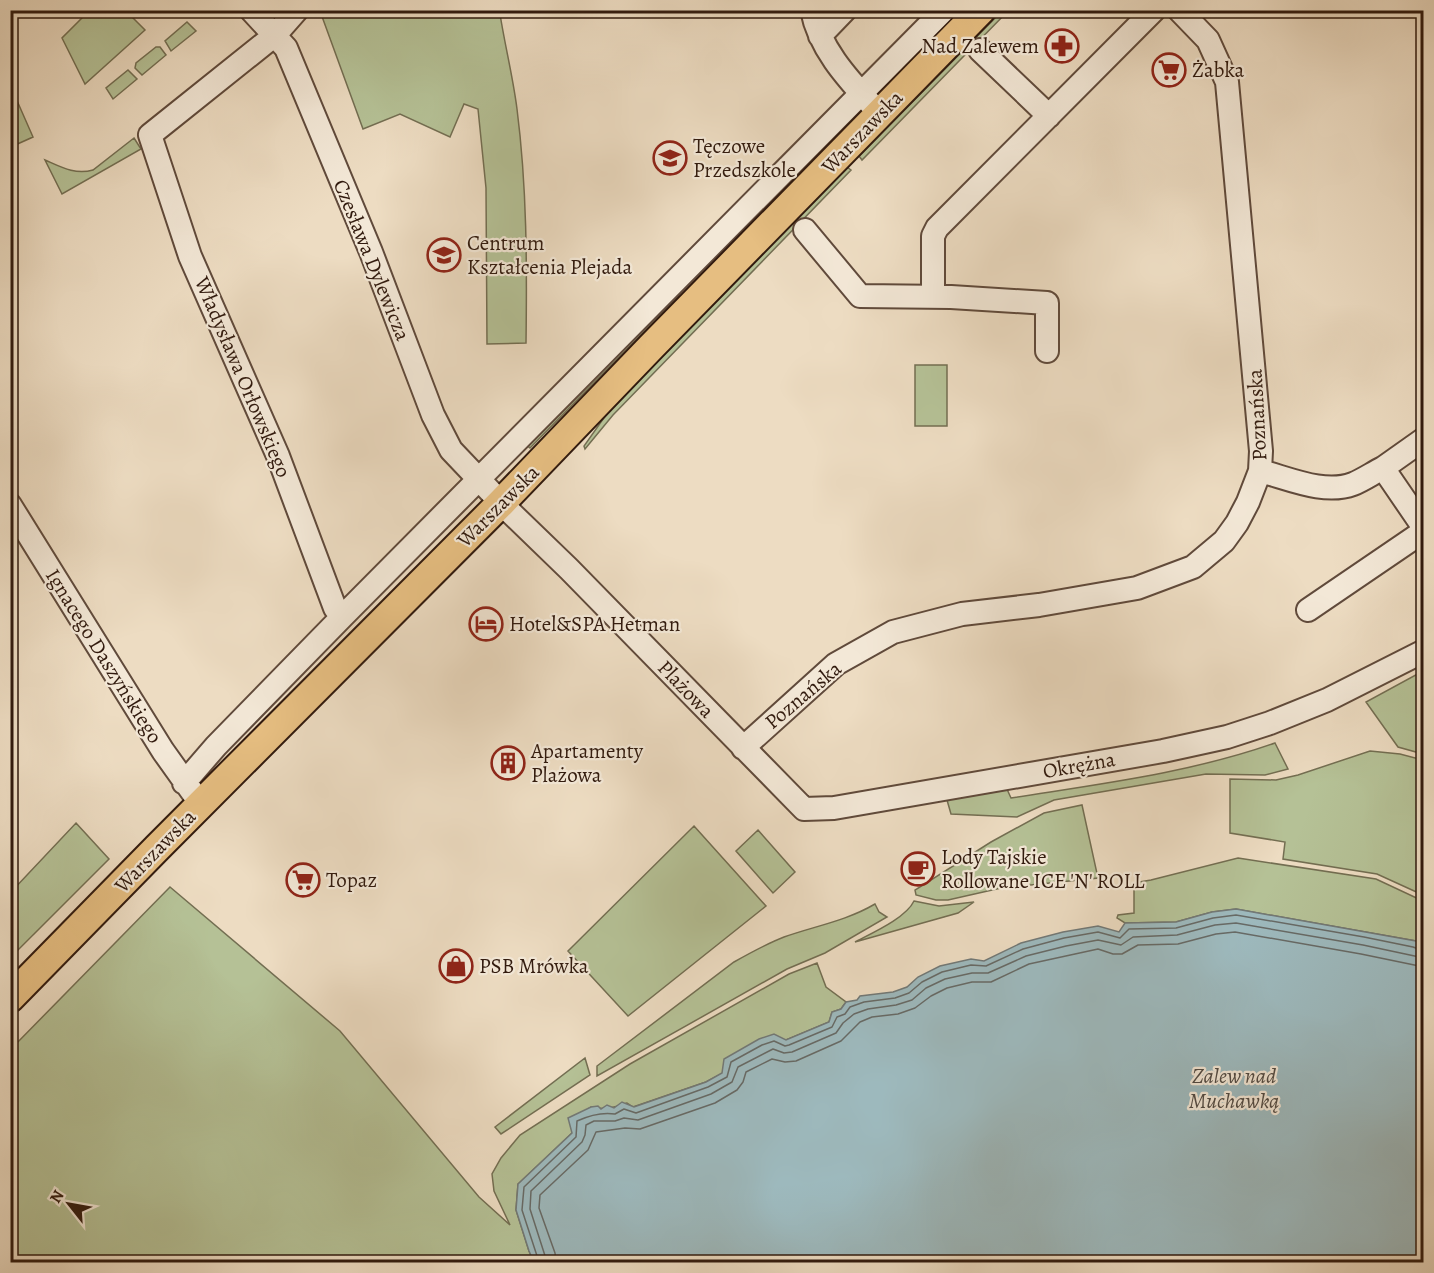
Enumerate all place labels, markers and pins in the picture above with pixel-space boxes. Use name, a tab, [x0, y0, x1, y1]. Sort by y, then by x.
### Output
pharmacy icon: Nad Zalewem	[1044, 28, 1080, 64]
place label: Nad Zalewem	[922, 32, 1039, 60]
supermarket icon: Żabka	[1151, 52, 1187, 88]
place label: Żabka	[1192, 56, 1244, 84]
place label: Tęczowe Przedszkole	[693, 132, 796, 184]
school or university icon: Tęczowe Przedszkole	[652, 140, 688, 176]
place label: Centrum Kształcenia Plejada	[467, 229, 632, 281]
school or university icon: Centrum Kształcenia Plejada	[426, 237, 462, 273]
hotel icon: Hotel&SPA Hetman	[468, 606, 504, 642]
place label: Hotel&SPA Hetman	[509, 610, 680, 638]
place label: Apartamenty Plażowa	[530, 737, 644, 789]
building icon: Apartamenty Plażowa	[490, 745, 526, 781]
place label: Lody Tajskie Rollowane ICE 'N' ROLL	[941, 843, 1145, 895]
cafe icon: Lody Tajskie Rollowane ICE 'N' ROLL	[900, 851, 936, 887]
supermarket icon: Topaz	[285, 862, 321, 898]
place label: Topaz	[326, 866, 377, 894]
shop icon: PSB Mrówka	[438, 948, 474, 984]
place label: PSB Mrówka	[479, 952, 589, 980]

